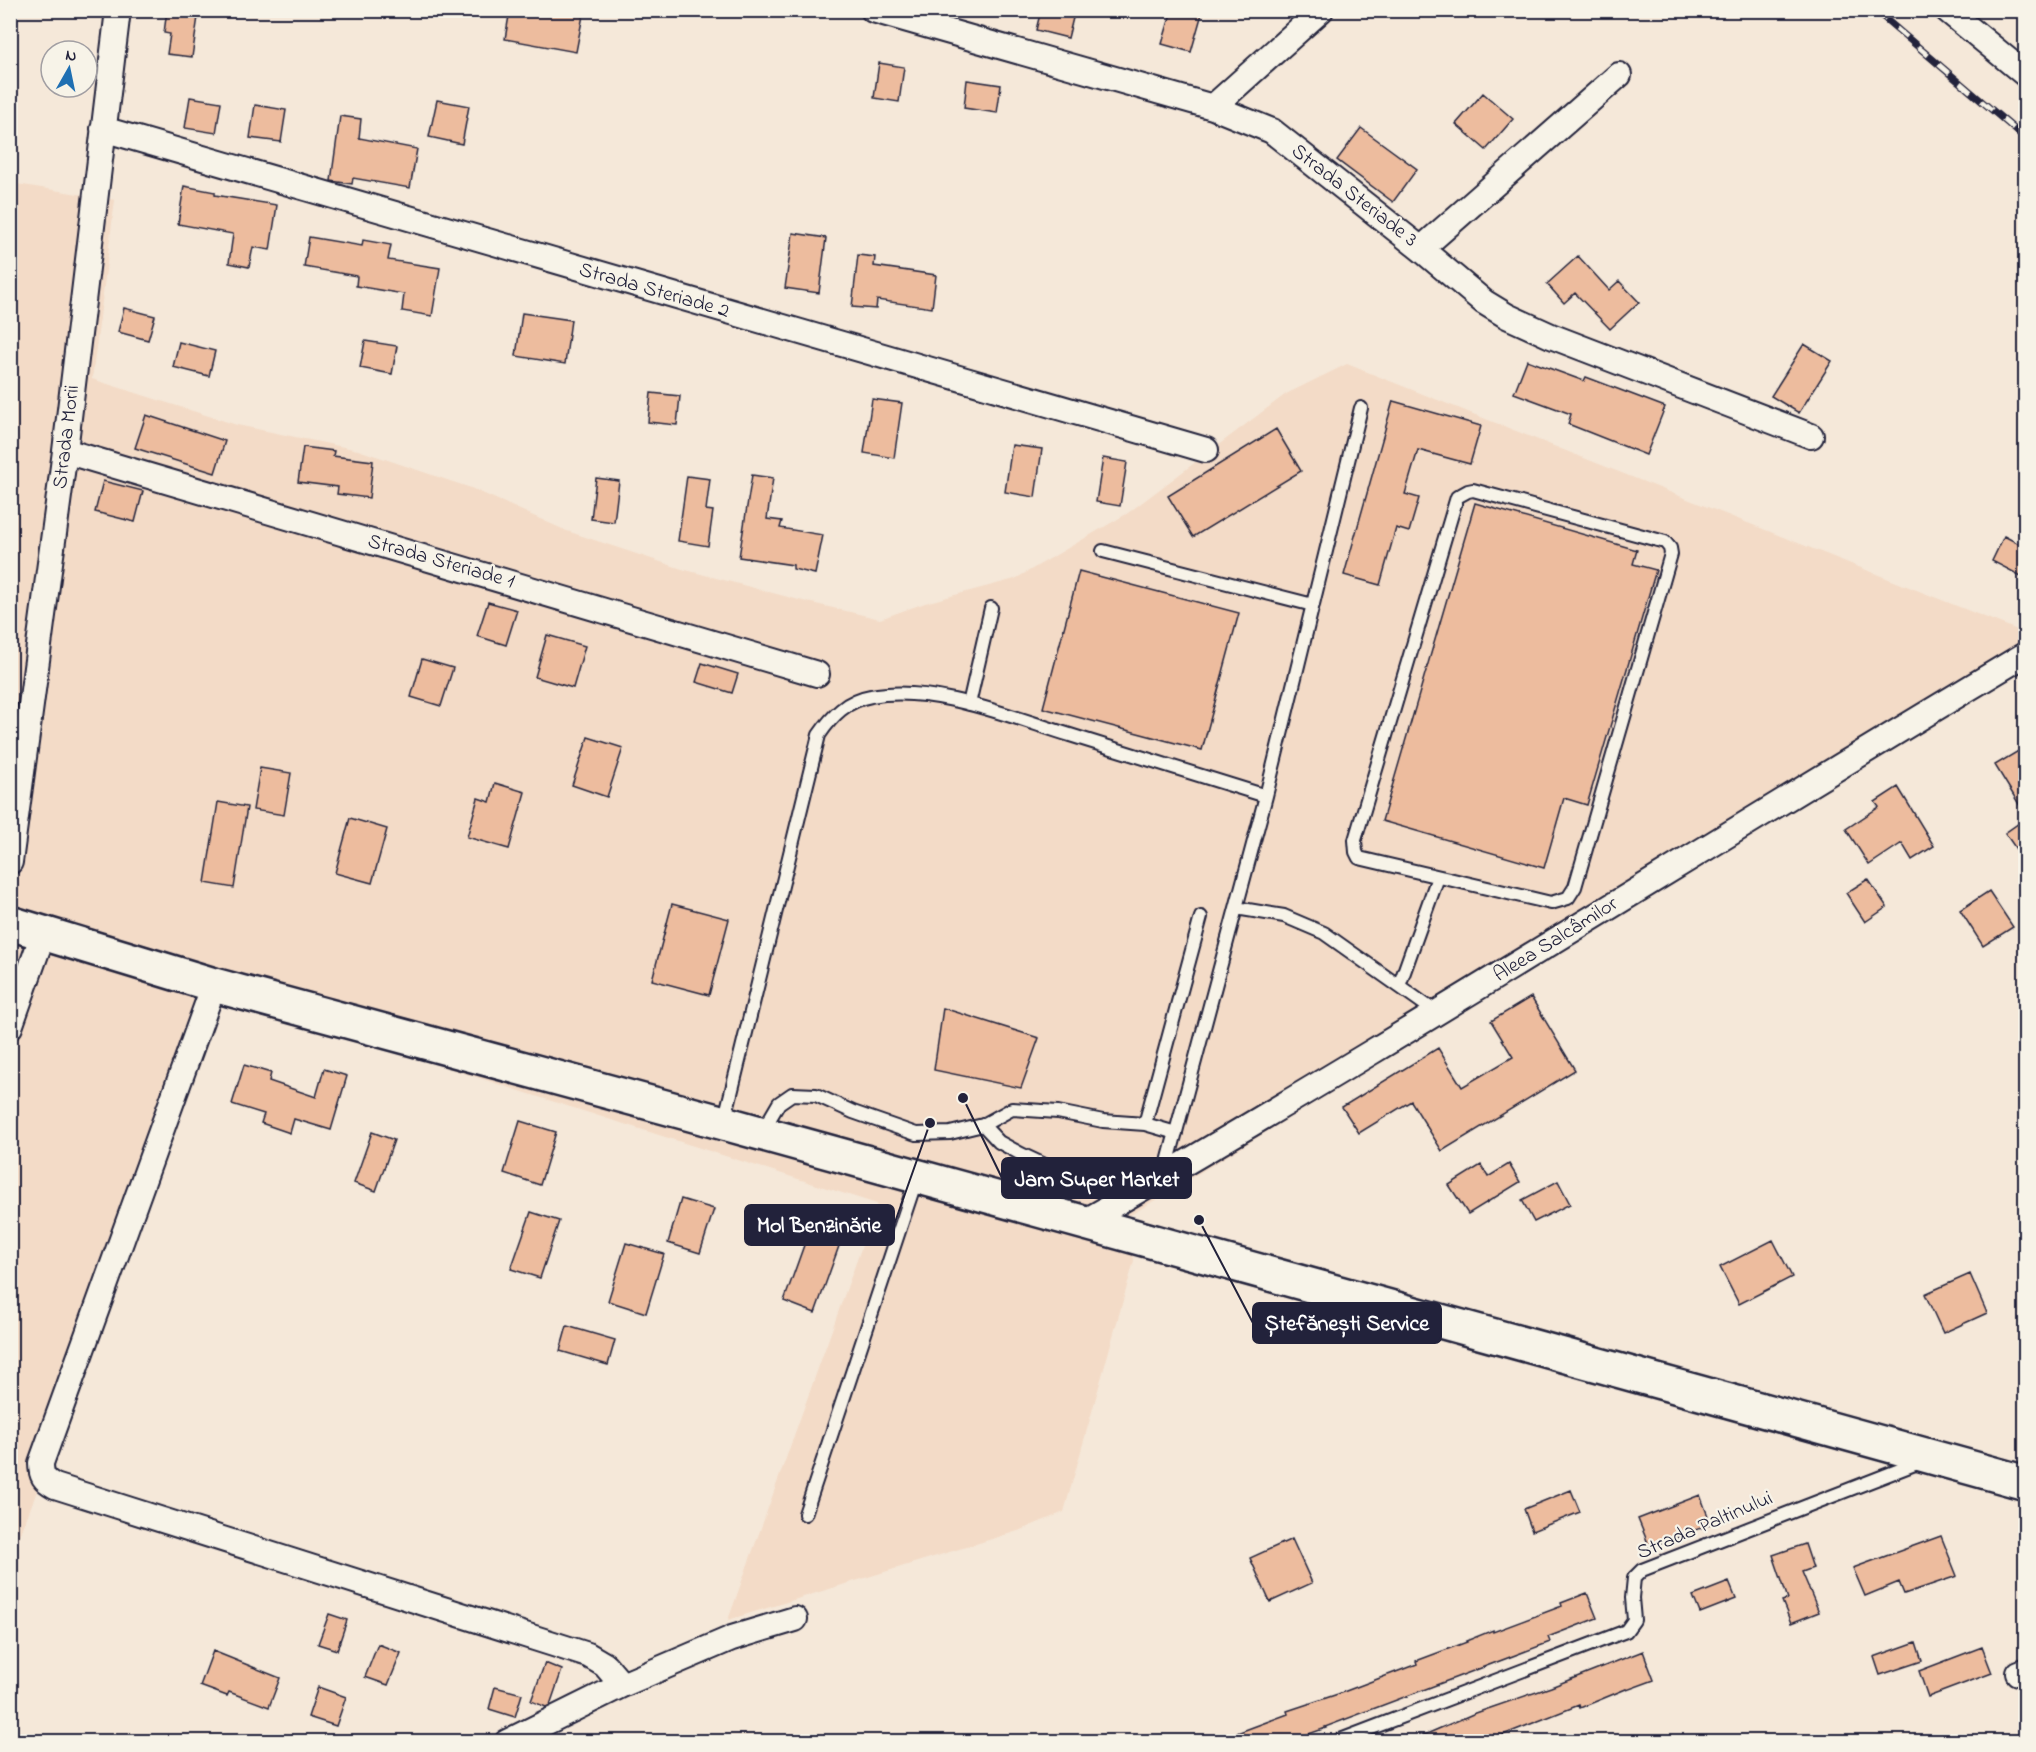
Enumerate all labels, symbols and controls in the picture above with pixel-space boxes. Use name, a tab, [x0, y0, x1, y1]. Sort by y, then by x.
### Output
north arrow	[39, 39, 99, 99]
text: N	[64, 43, 78, 69]
street label: Strada Steriade 3	[1284, 137, 1424, 255]
street label: Strada Steriade 2	[575, 255, 733, 327]
street label: Strada Morii	[46, 383, 88, 491]
street label: Strada Steriade 1	[364, 527, 518, 597]
street label: Aleea Salcâmilor	[1488, 889, 1625, 990]
callout: Jam Super Market	[1002, 1158, 1191, 1198]
text: Jam Super Market	[1015, 1165, 1180, 1197]
callout: Mol Benzinărie	[745, 1205, 894, 1245]
text: Mol Benzinărie	[757, 1211, 882, 1243]
callout: Ștefănești Service	[1253, 1303, 1441, 1343]
text: Ștefănești Service	[1265, 1309, 1430, 1341]
street label: Strada Paltinului	[1632, 1484, 1778, 1568]

